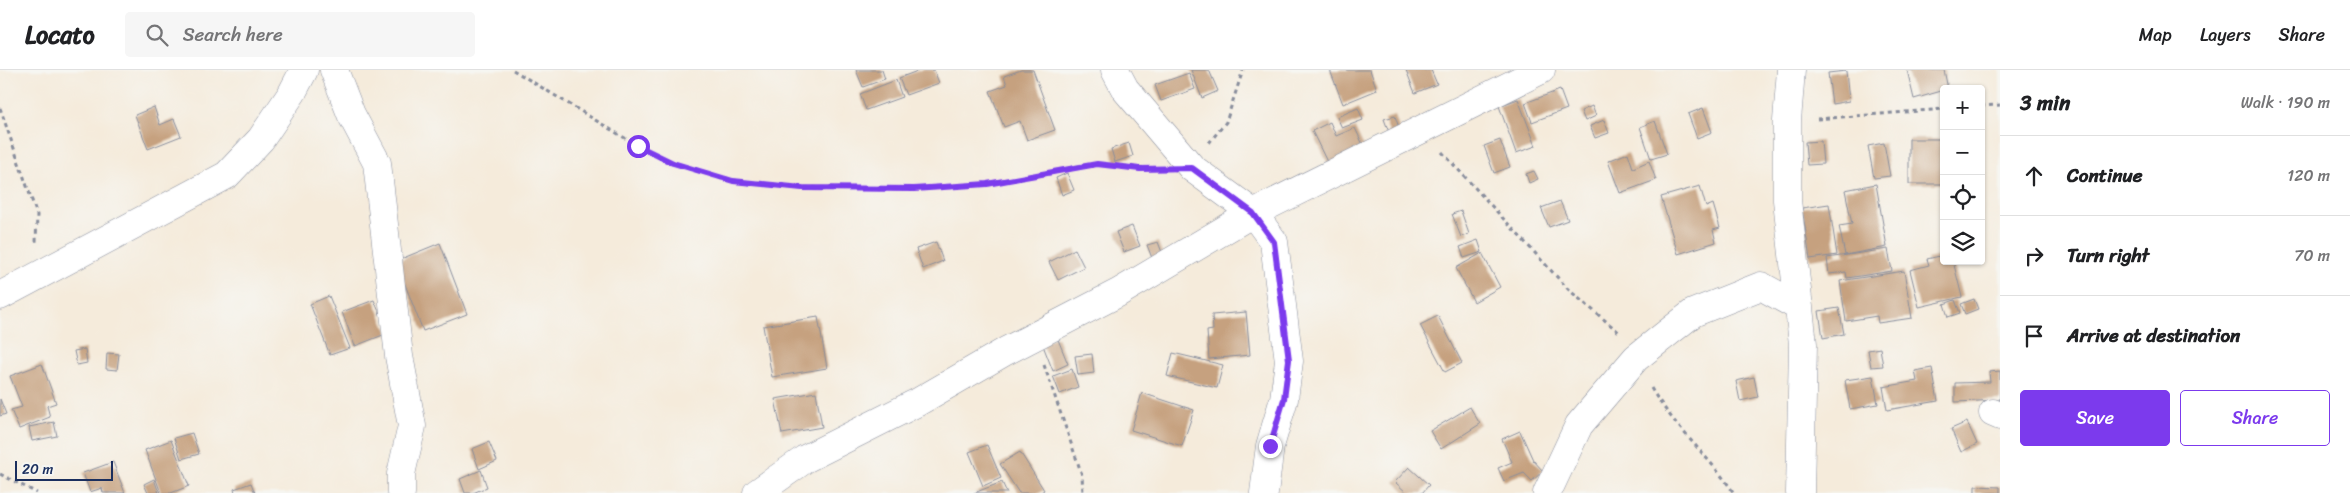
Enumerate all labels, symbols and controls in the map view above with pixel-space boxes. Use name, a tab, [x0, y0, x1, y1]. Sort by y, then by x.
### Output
search box	[125, 12, 475, 57]
text: Locato	[25, 14, 95, 56]
text: Search here	[183, 18, 283, 51]
text: Map	[2139, 19, 2172, 51]
text: Layers	[2200, 19, 2251, 51]
text: Share	[2279, 19, 2325, 51]
icon: search	[143, 21, 171, 49]
text: 3 min	[2020, 84, 2070, 122]
map controls	[1940, 85, 1985, 265]
button: +	[1940, 85, 1985, 130]
text: Walk · 190 m	[2241, 88, 2330, 117]
button: −	[1940, 130, 1985, 175]
route start	[627, 135, 650, 158]
text: Continue	[2067, 159, 2143, 192]
text: 120 m	[2287, 161, 2330, 190]
icon: ahead	[2020, 162, 2048, 190]
button: locate	[1940, 175, 1985, 220]
button: layers	[1940, 220, 1985, 265]
text: Turn right	[2067, 239, 2149, 272]
text: 70 m	[2294, 241, 2330, 270]
icon: right	[2020, 242, 2048, 270]
text: Arrive at destination	[2067, 319, 2240, 352]
icon: arrive	[2020, 322, 2048, 350]
button: Save	[2020, 390, 2170, 446]
button: Share	[2180, 390, 2330, 446]
route end	[1259, 435, 1282, 458]
text: 20 m	[22, 457, 53, 482]
scale bar	[15, 458, 112, 481]

